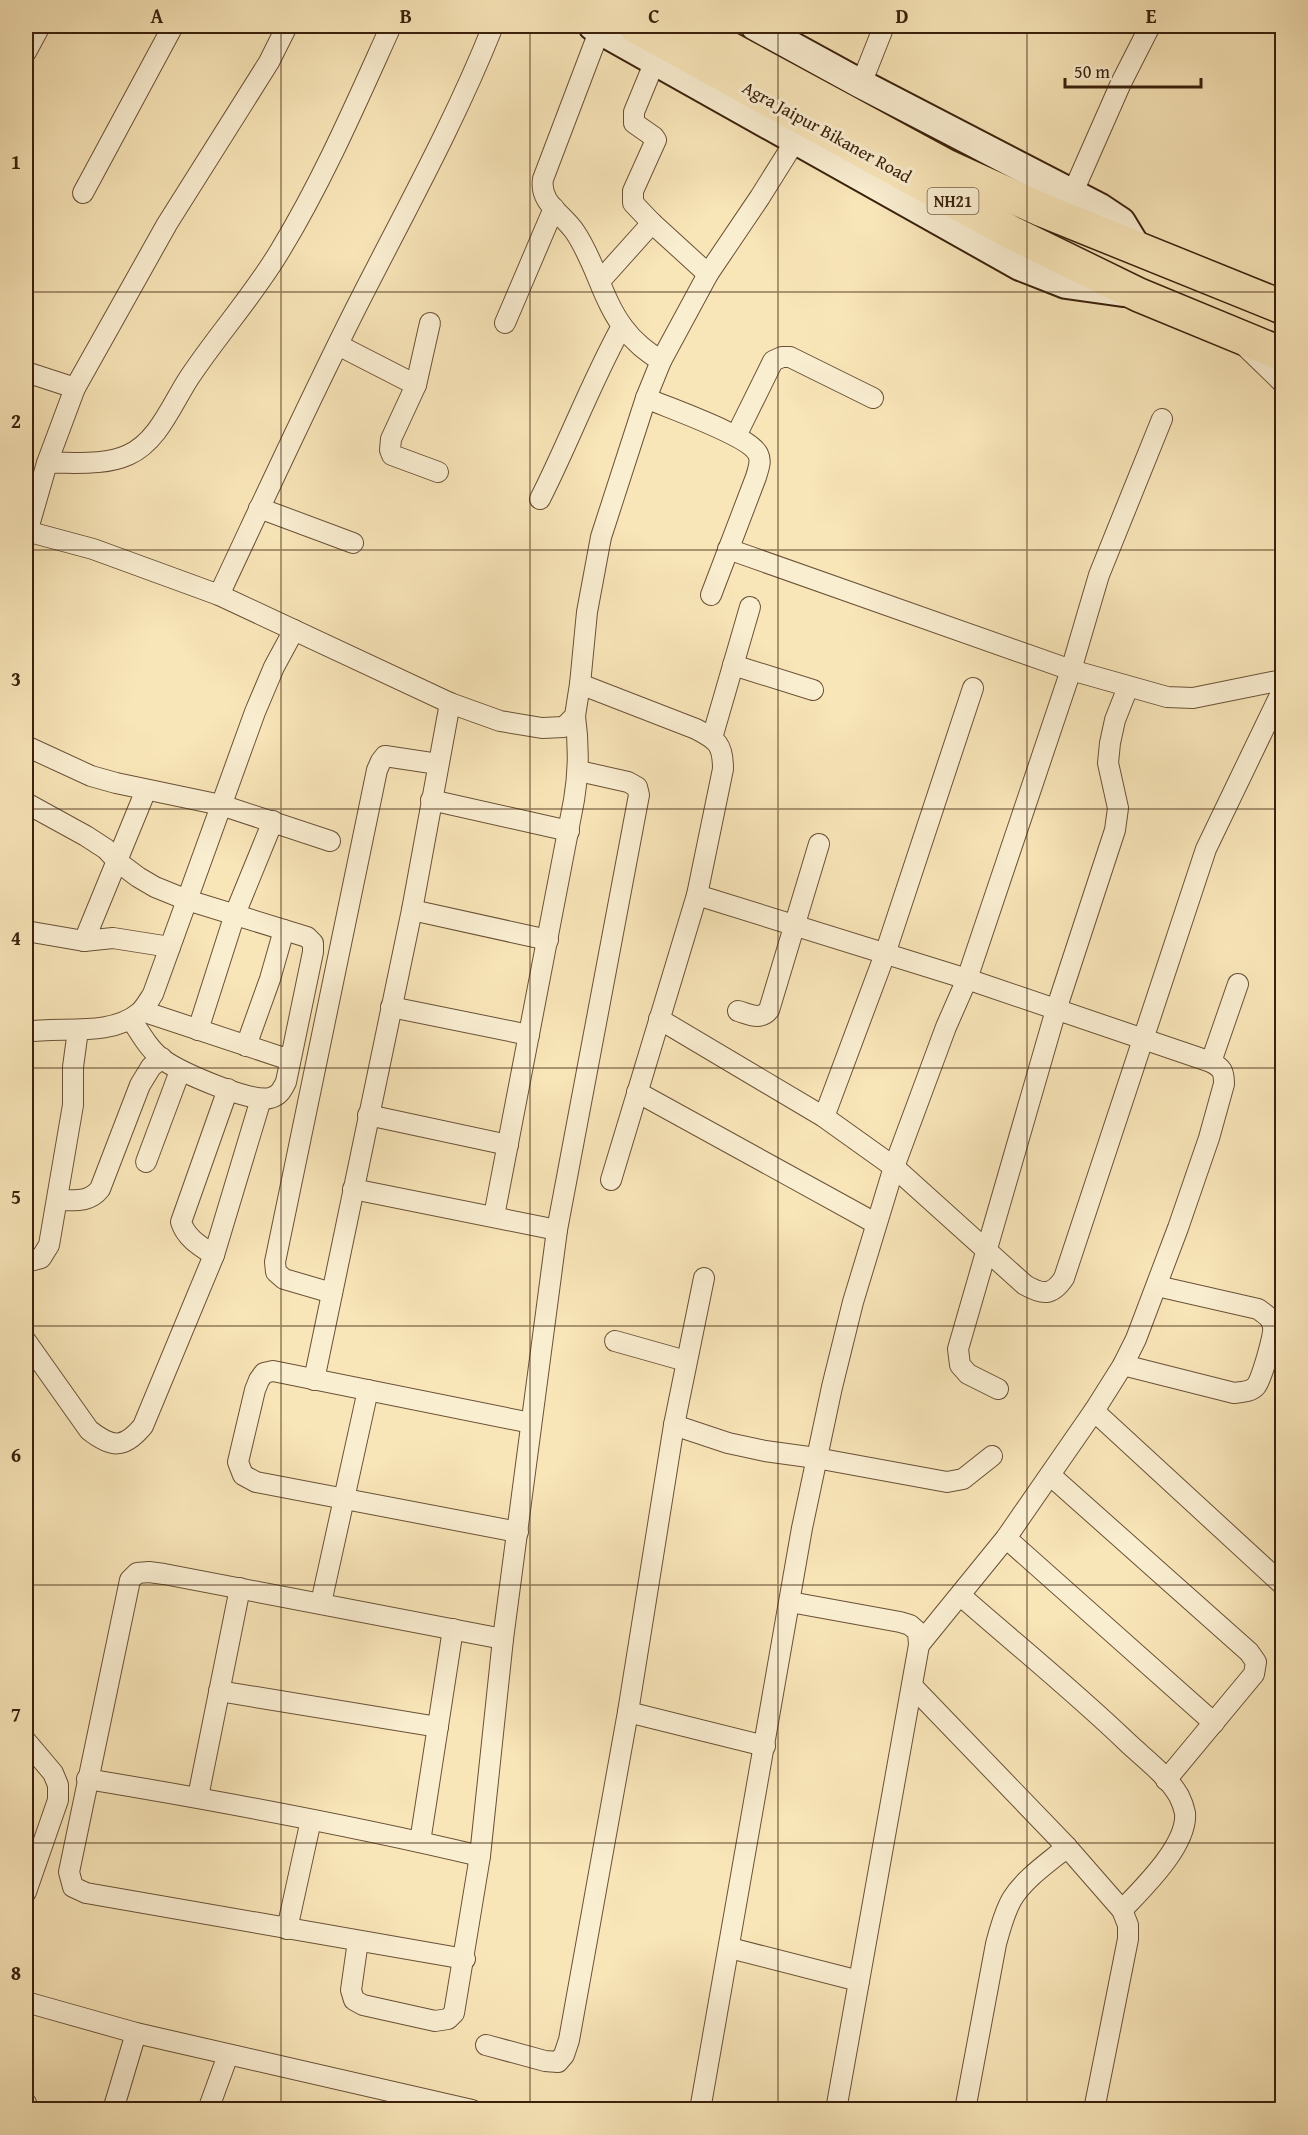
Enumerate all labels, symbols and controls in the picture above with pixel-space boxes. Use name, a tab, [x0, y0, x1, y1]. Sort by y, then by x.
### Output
text: A	[151, 1, 164, 30]
text: B	[400, 1, 412, 30]
text: C	[648, 1, 660, 30]
text: D	[895, 1, 909, 30]
text: E	[1146, 1, 1157, 30]
scale bar	[1065, 51, 1202, 89]
text: 50 m	[1074, 58, 1110, 85]
street label: Agra Jaipur Bikaner Road	[738, 74, 917, 190]
text: 1	[11, 147, 21, 176]
road number: NH21	[928, 188, 978, 214]
text: 2	[11, 406, 21, 435]
text: 3	[11, 664, 21, 693]
text: 4	[11, 923, 21, 952]
text: 5	[11, 1182, 21, 1211]
text: 6	[11, 1440, 21, 1469]
text: 7	[11, 1699, 21, 1728]
text: 8	[11, 1958, 21, 1987]

